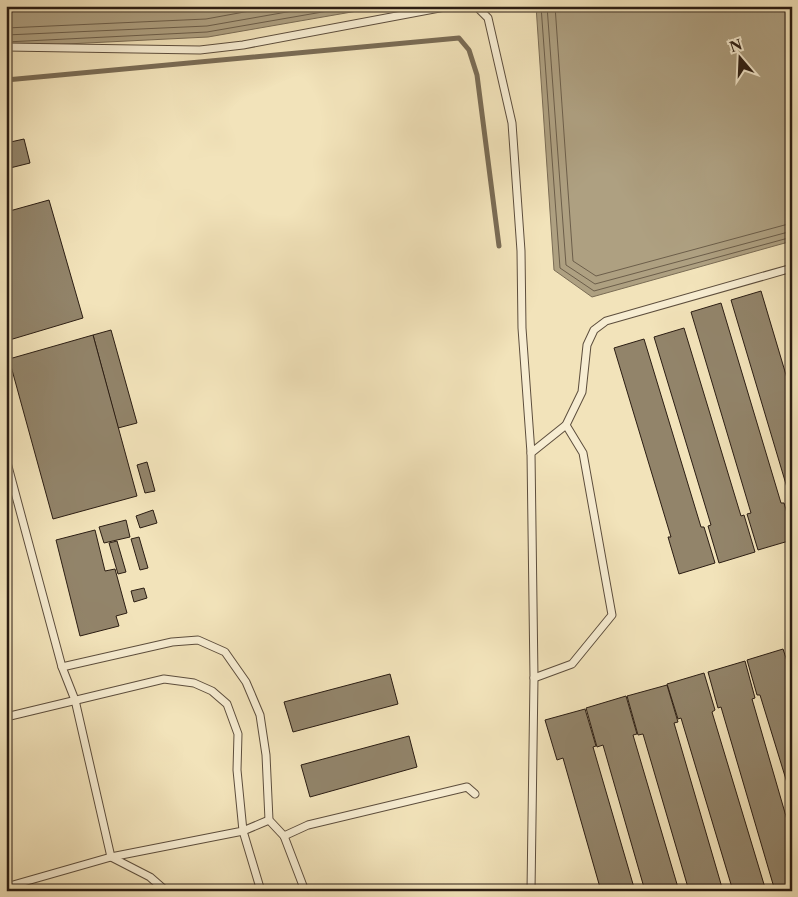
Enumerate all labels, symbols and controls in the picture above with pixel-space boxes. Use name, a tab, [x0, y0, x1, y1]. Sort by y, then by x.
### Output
north arrow	[716, 32, 766, 82]
text: N	[727, 35, 744, 56]

